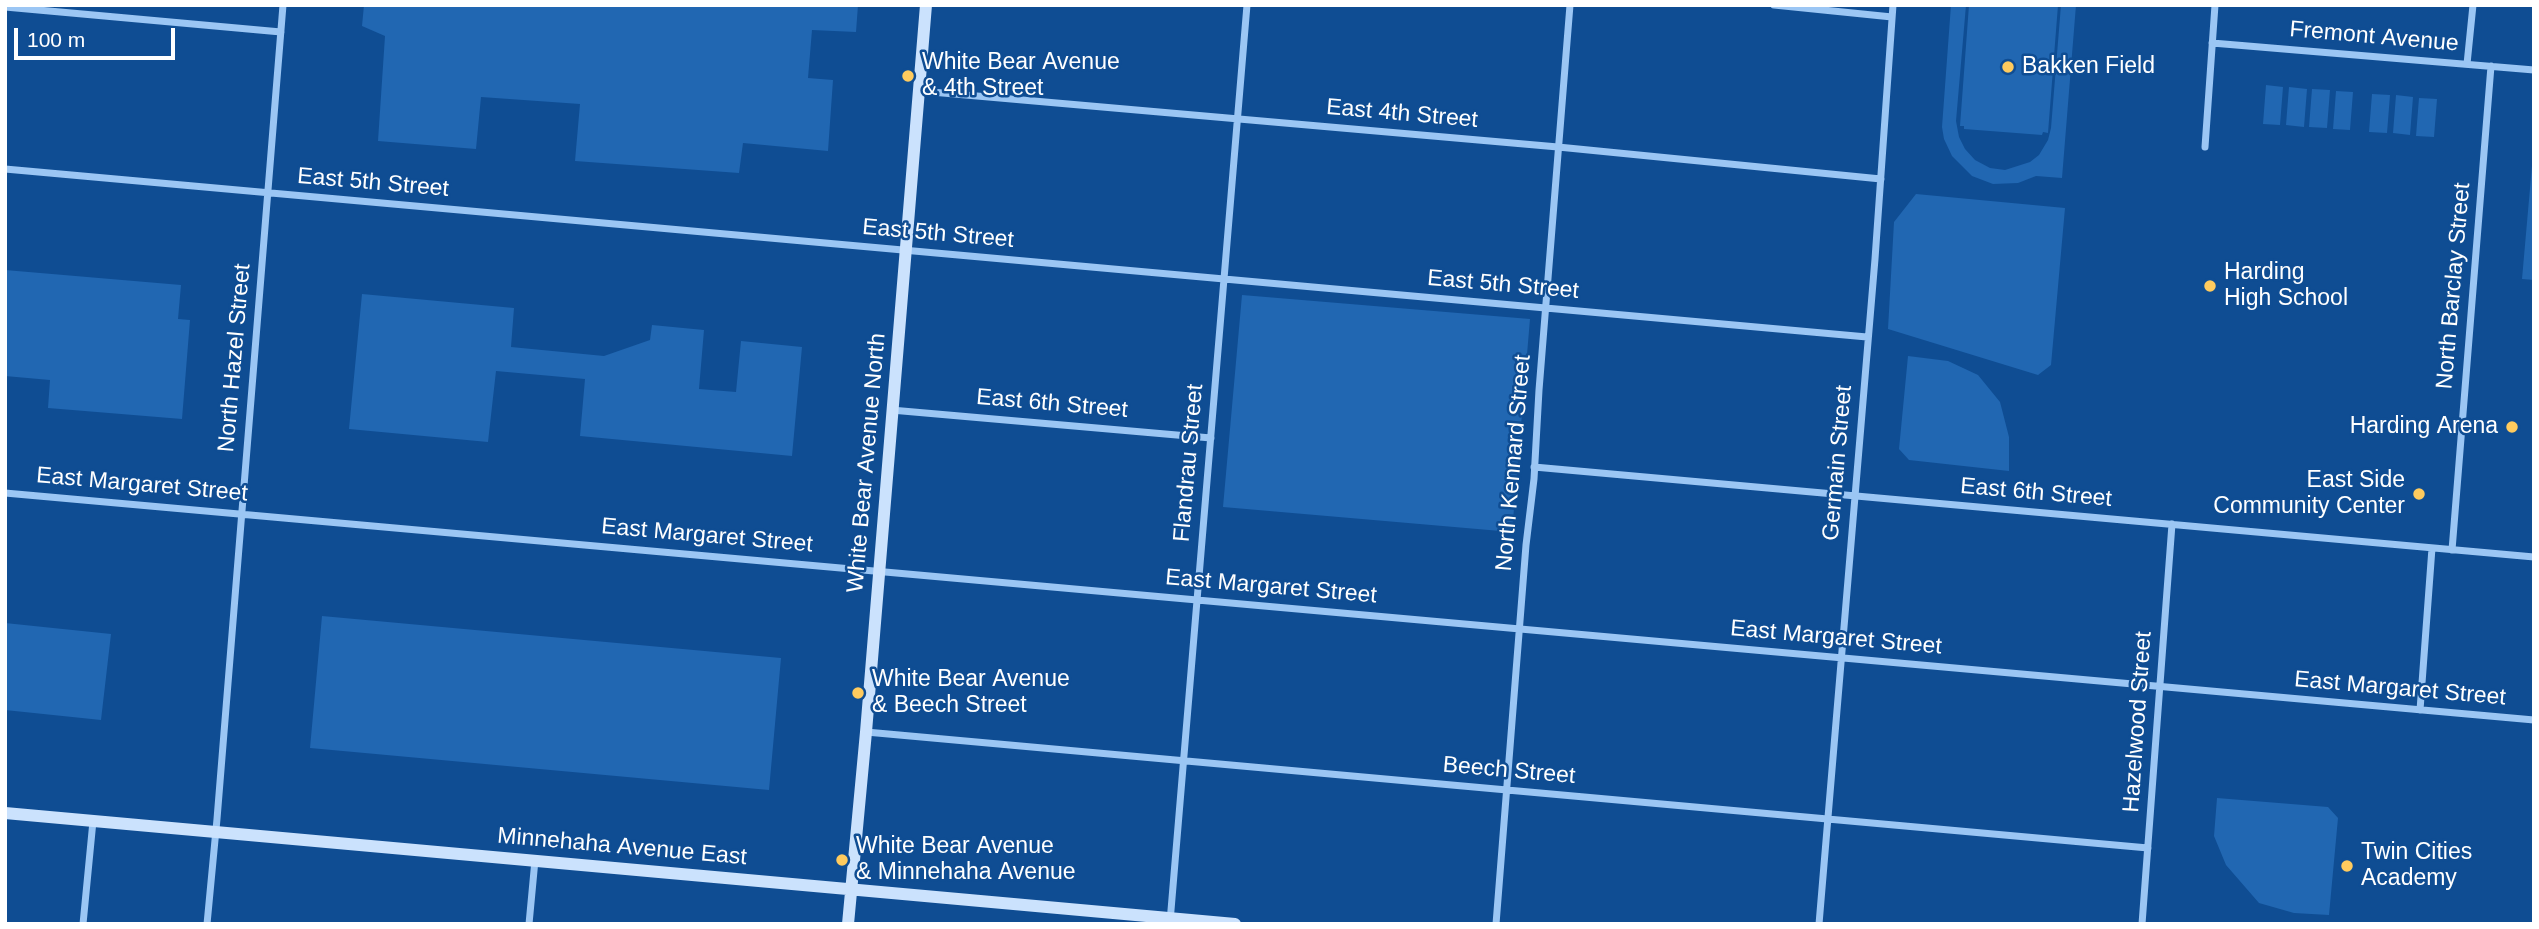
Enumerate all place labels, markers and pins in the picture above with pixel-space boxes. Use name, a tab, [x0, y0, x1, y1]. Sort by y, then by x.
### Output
place label: White Bear Avenue & 4th Street	[922, 49, 1120, 103]
place label: Bakken Field	[2022, 53, 2155, 81]
marker: Bakken Field	[2000, 59, 2016, 75]
marker: White Bear Avenue & 4th Street	[900, 68, 916, 84]
place label: Harding High School	[2224, 259, 2348, 313]
marker: Harding High School	[2202, 278, 2218, 294]
place label: Harding Arena	[2350, 413, 2498, 441]
marker: Harding Arena	[2504, 419, 2520, 435]
place label: East Side Community Center	[2213, 467, 2405, 521]
marker: East Side Community Center	[2411, 486, 2427, 502]
place label: White Bear Avenue & Beech Street	[872, 666, 1070, 720]
marker: White Bear Avenue & Beech Street	[850, 685, 866, 701]
place label: White Bear Avenue & Minnehaha Avenue	[856, 833, 1076, 887]
place label: Twin Cities Academy	[2361, 839, 2472, 893]
marker: White Bear Avenue & Minnehaha Avenue	[834, 852, 850, 868]
marker: Twin Cities Academy	[2339, 858, 2355, 874]

